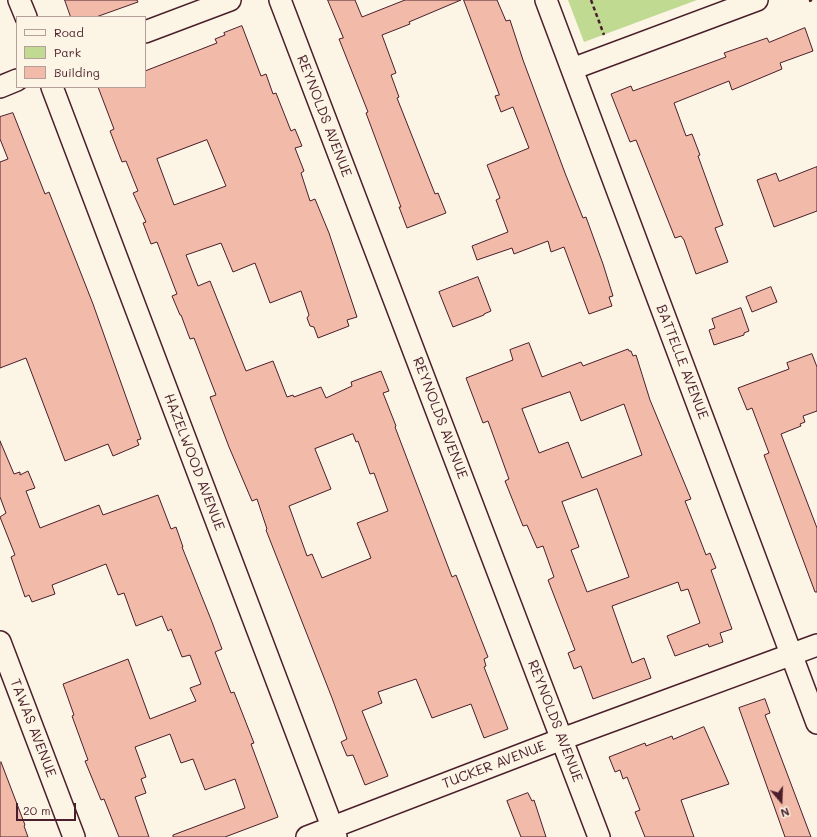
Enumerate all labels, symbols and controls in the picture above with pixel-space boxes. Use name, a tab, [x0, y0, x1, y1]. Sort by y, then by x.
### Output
legend	[16, 16, 146, 88]
text: Road	[54, 24, 84, 40]
text: Park	[54, 44, 81, 60]
street label: REYNOLDS AVENUE	[293, 53, 355, 179]
text: Building	[54, 64, 100, 80]
street label: BATTELLE AVENUE	[652, 302, 712, 422]
street label: REYNOLDS AVENUE	[409, 355, 471, 481]
street label: HAZELWOOD AVENUE	[160, 391, 228, 533]
street label: REYNOLDS AVENUE	[524, 658, 586, 784]
street label: TAWAS AVENUE	[6, 676, 60, 780]
street label: TUCKER AVENUE	[440, 738, 548, 792]
north arrow	[761, 781, 801, 821]
scale bar	[18, 795, 78, 821]
text: 20 m	[23, 802, 51, 818]
text: N	[779, 804, 791, 821]

